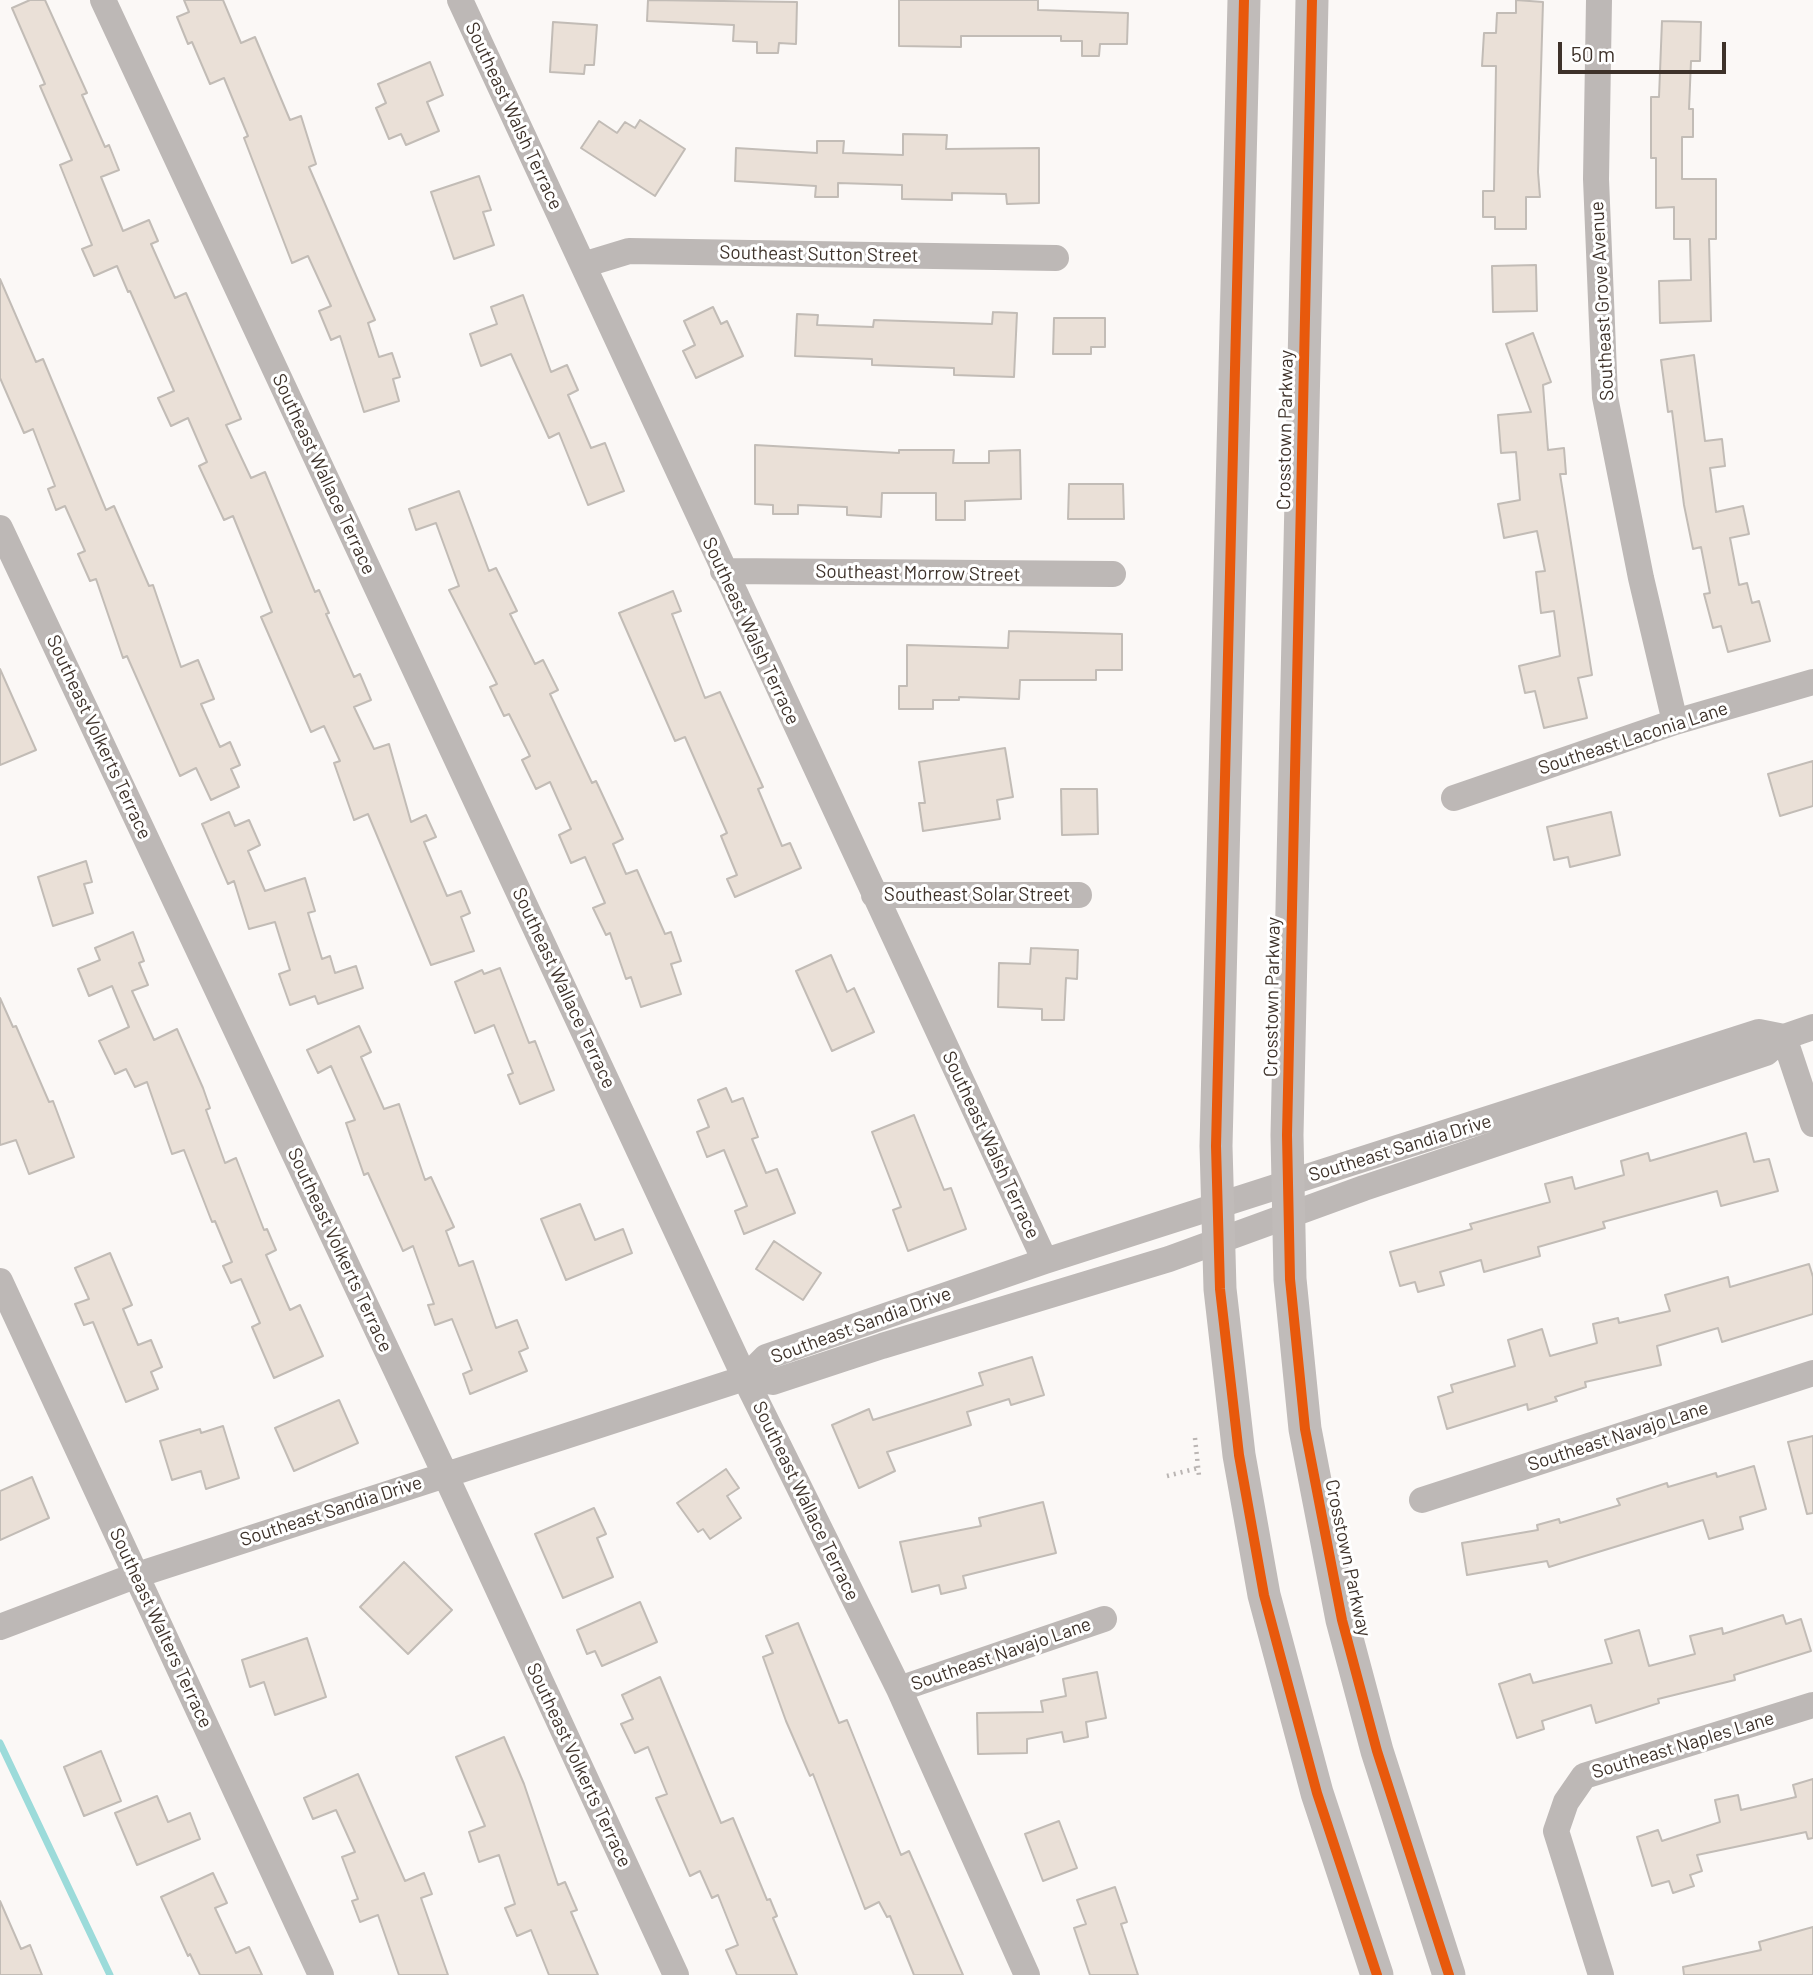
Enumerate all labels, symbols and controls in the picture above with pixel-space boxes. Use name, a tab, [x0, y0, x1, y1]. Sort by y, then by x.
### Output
street label: Southeast Walsh Terrace	[460, 19, 568, 213]
scale bar	[1561, 28, 1729, 72]
text: 50 m	[1571, 41, 1615, 66]
street label: Southeast Grove Avenue	[1585, 201, 1619, 401]
street label: Southeast Sutton Street	[719, 241, 919, 267]
street label: Crosstown Parkway	[1272, 350, 1298, 510]
street label: Southeast Wallace Terrace	[267, 370, 381, 578]
street label: Southeast Walsh Terrace	[697, 534, 805, 728]
street label: Southeast Morrow Street	[815, 560, 1021, 586]
street label: Southeast Volkerts Terrace	[42, 631, 156, 843]
street label: Southeast Laconia Lane	[1535, 697, 1731, 779]
street label: Southeast Wallace Terrace	[507, 884, 621, 1092]
street label: Southeast Solar Street	[884, 884, 1070, 906]
street label: Crosstown Parkway	[1259, 917, 1285, 1077]
street label: Southeast Walsh Terrace	[937, 1048, 1045, 1242]
street label: Southeast Sandia Drive	[1306, 1109, 1494, 1187]
street label: Southeast Volkerts Terrace	[283, 1144, 397, 1356]
street label: Southeast Sandia Drive	[768, 1282, 954, 1368]
street label: Southeast Navajo Lane	[1525, 1396, 1711, 1476]
street label: Southeast Wallace Terrace	[748, 1398, 864, 1604]
street label: Southeast Sandia Drive	[237, 1471, 425, 1551]
street label: Crosstown Parkway	[1320, 1477, 1376, 1639]
street label: Southeast Walters Terrace	[105, 1525, 217, 1731]
street label: Southeast Navajo Lane	[908, 1612, 1094, 1696]
street label: Southeast Volkerts Terrace	[522, 1659, 636, 1871]
street label: Southeast Naples Lane	[1589, 1706, 1777, 1784]

